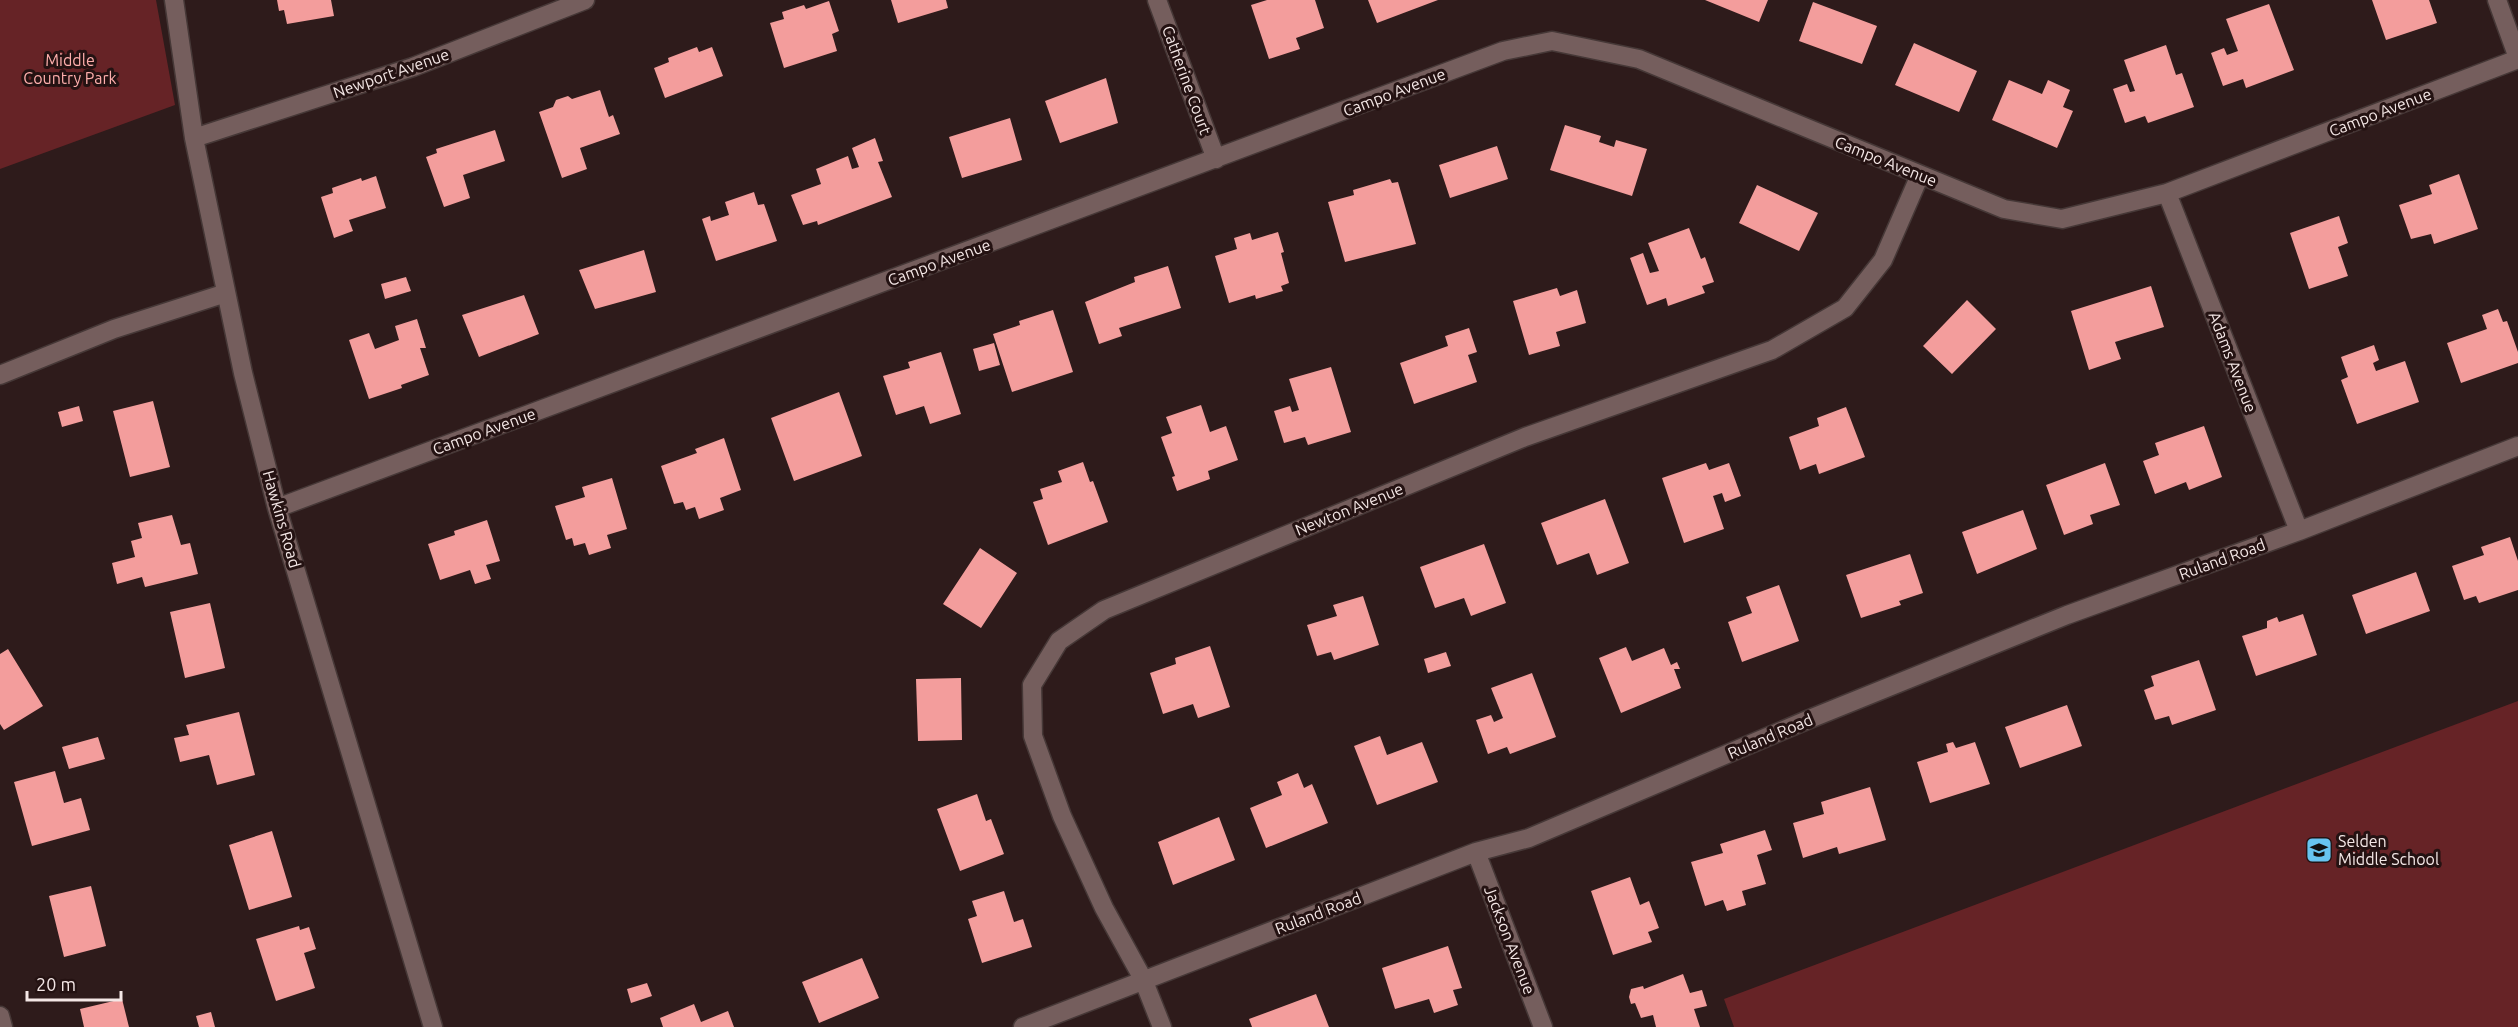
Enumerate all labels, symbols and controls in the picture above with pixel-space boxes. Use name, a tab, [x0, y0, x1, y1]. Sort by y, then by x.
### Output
street label: Catherine Court	[1159, 23, 1215, 138]
street label: Newport Avenue	[331, 45, 451, 101]
park label: Middle Country Park	[23, 51, 117, 87]
street label: Campo Avenue	[1340, 64, 1448, 120]
street label: Campo Avenue	[2326, 84, 2434, 140]
street label: Campo Avenue	[1832, 132, 1940, 190]
street label: Campo Avenue	[885, 235, 993, 289]
street label: Adams Avenue	[2206, 309, 2260, 415]
street label: Campo Avenue	[430, 404, 538, 458]
street label: Hawkins Road	[260, 468, 304, 570]
street label: Newton Avenue	[1292, 479, 1406, 539]
street label: Ruland Road	[2176, 535, 2268, 583]
street label: Ruland Road	[1725, 710, 1815, 762]
place label: Selden Middle School	[2338, 832, 2439, 868]
school or university icon: Selden Middle School	[2304, 835, 2334, 865]
street label: Jackson Avenue	[1481, 883, 1539, 997]
street label: Ruland Road	[1272, 888, 1364, 938]
scale bar	[27, 964, 122, 1002]
text: 20 m	[36, 974, 76, 994]

